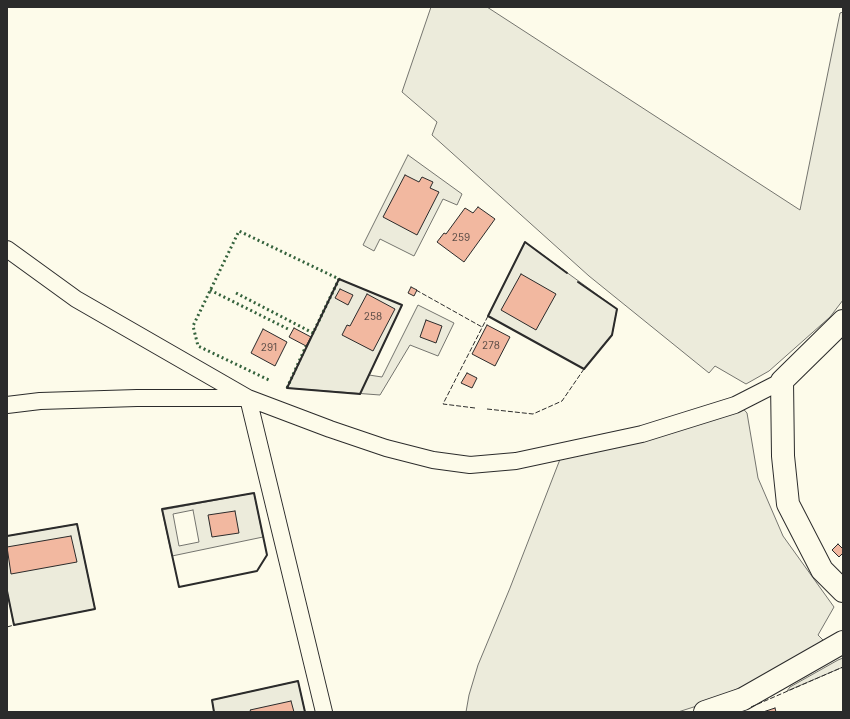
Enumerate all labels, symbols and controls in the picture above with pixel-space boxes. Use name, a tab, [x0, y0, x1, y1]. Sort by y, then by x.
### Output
house number: 259	[452, 232, 470, 244]
house number: 258	[364, 311, 382, 323]
house number: 278	[482, 340, 500, 352]
house number: 291	[261, 342, 277, 354]

